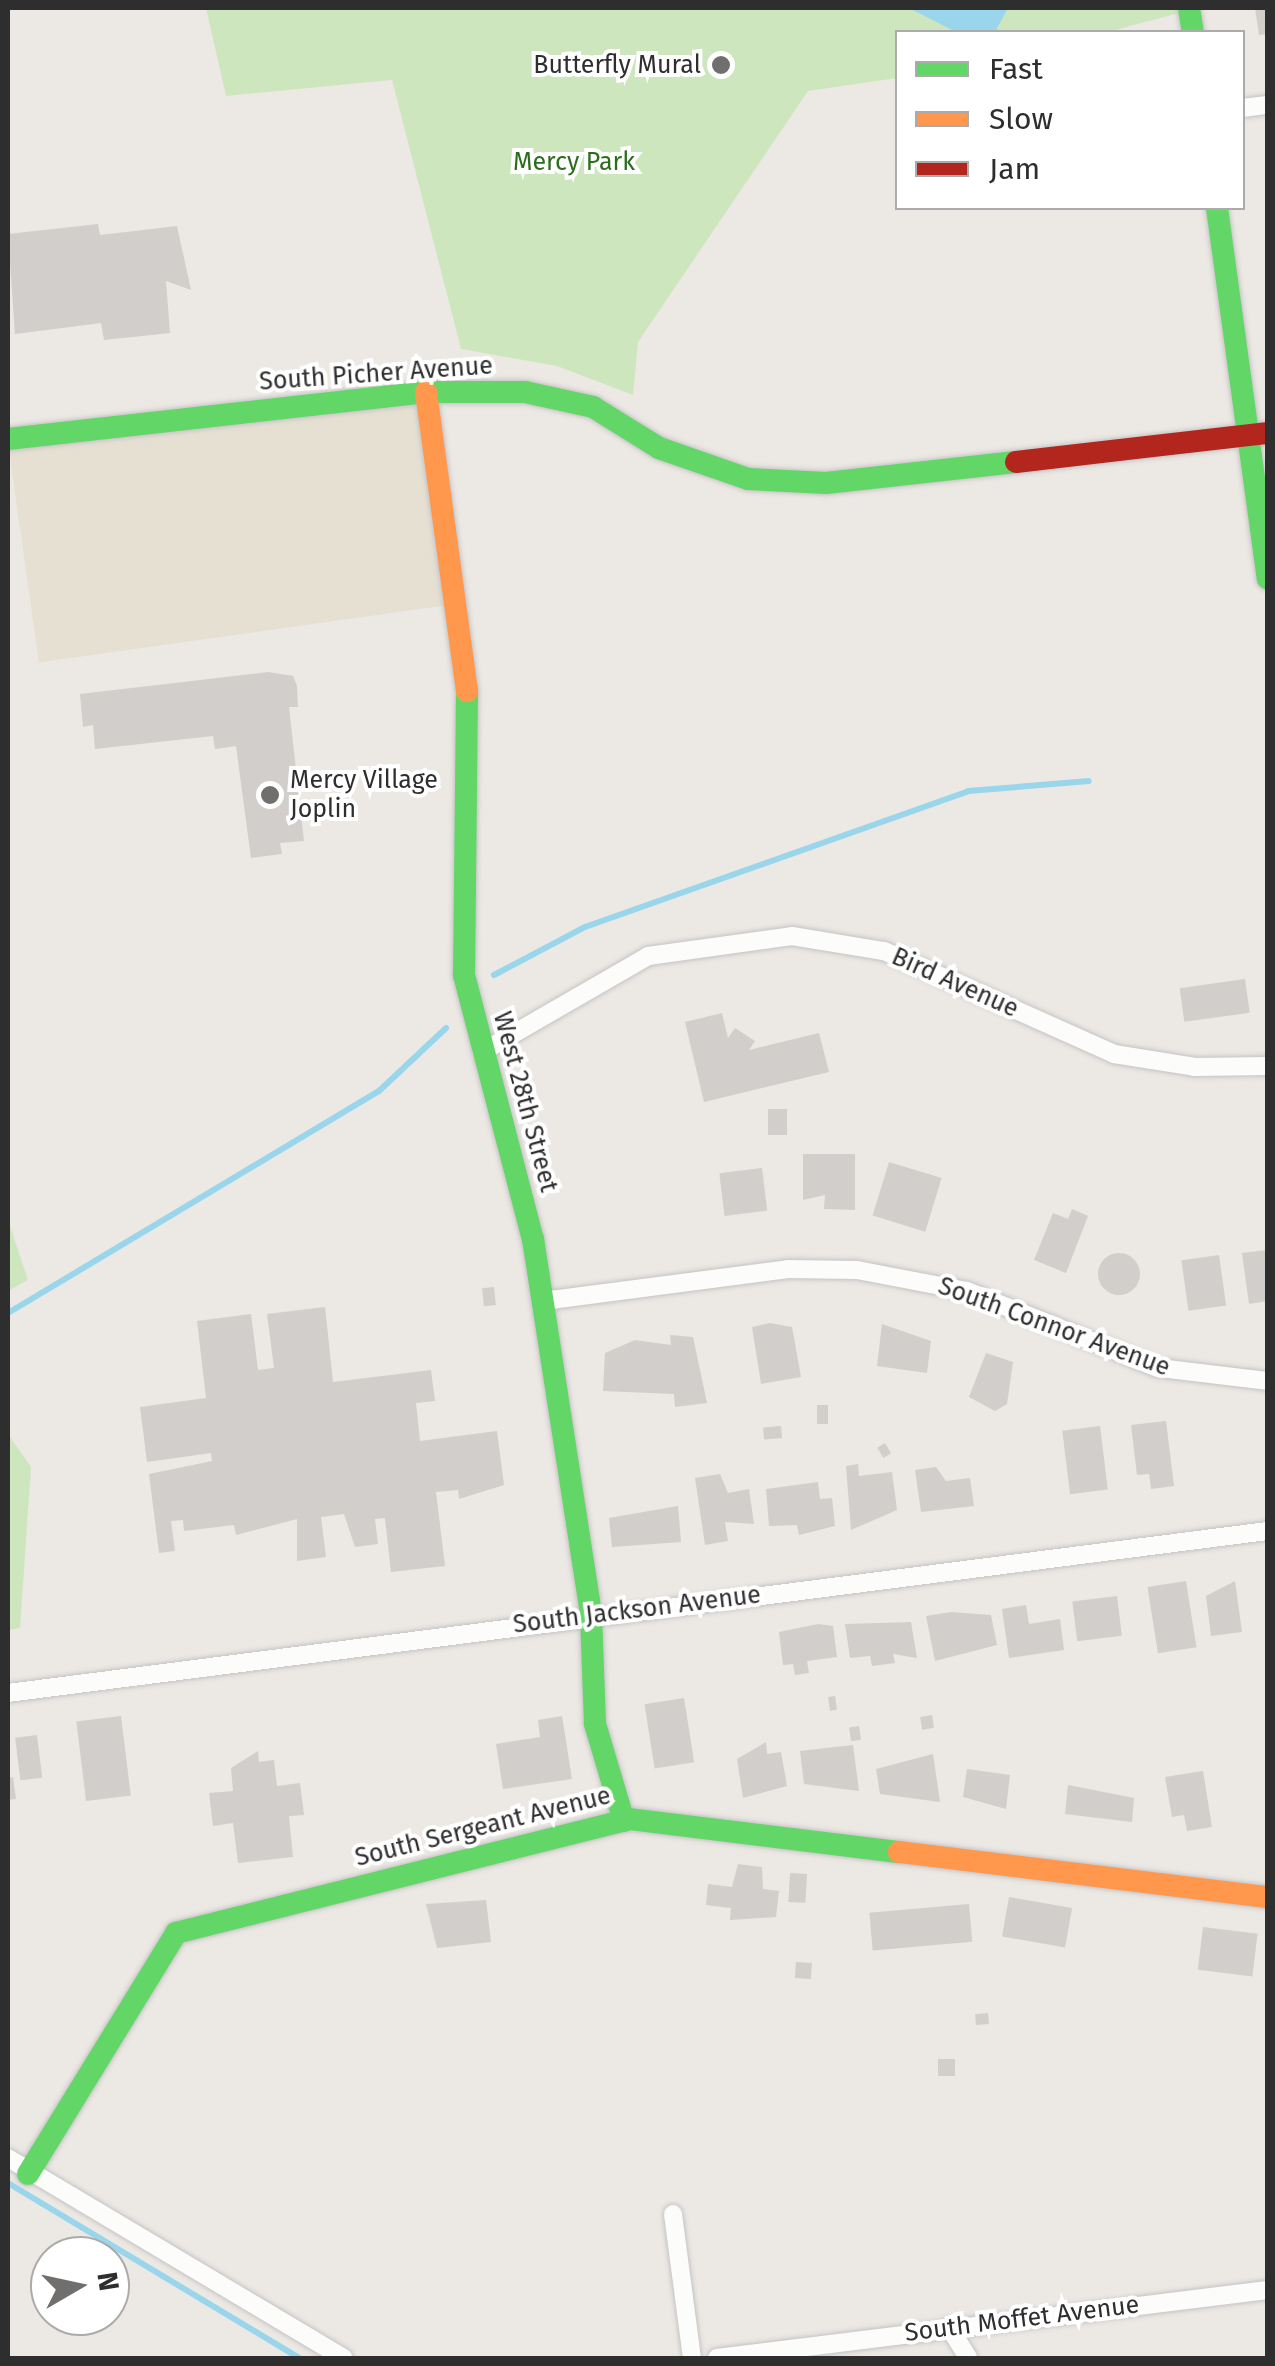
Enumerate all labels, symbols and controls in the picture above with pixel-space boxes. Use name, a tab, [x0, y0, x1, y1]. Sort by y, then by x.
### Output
legend	[895, 30, 1245, 210]
place label: Butterfly Mural	[533, 50, 701, 80]
text: Fast	[989, 51, 1043, 87]
marker: Butterfly Mural	[710, 54, 732, 76]
text: Slow	[989, 101, 1053, 137]
park label: Mercy Park	[513, 147, 635, 177]
text: Jam	[989, 151, 1040, 187]
street label: South Picher Avenue	[258, 351, 494, 397]
place label: Mercy Village Joplin	[290, 766, 438, 825]
marker: Mercy Village Joplin	[259, 784, 281, 806]
street label: Bird Avenue	[887, 942, 1023, 1024]
street label: West 28th Street	[486, 1008, 564, 1196]
street label: South Connor Avenue	[934, 1271, 1174, 1383]
street label: South Jackson Avenue	[511, 1580, 763, 1640]
street label: South Sergeant Avenue	[352, 1781, 614, 1873]
north arrow	[30, 2236, 130, 2336]
text: N	[90, 2270, 126, 2293]
street label: South Moffet Avenue	[903, 2290, 1141, 2348]

